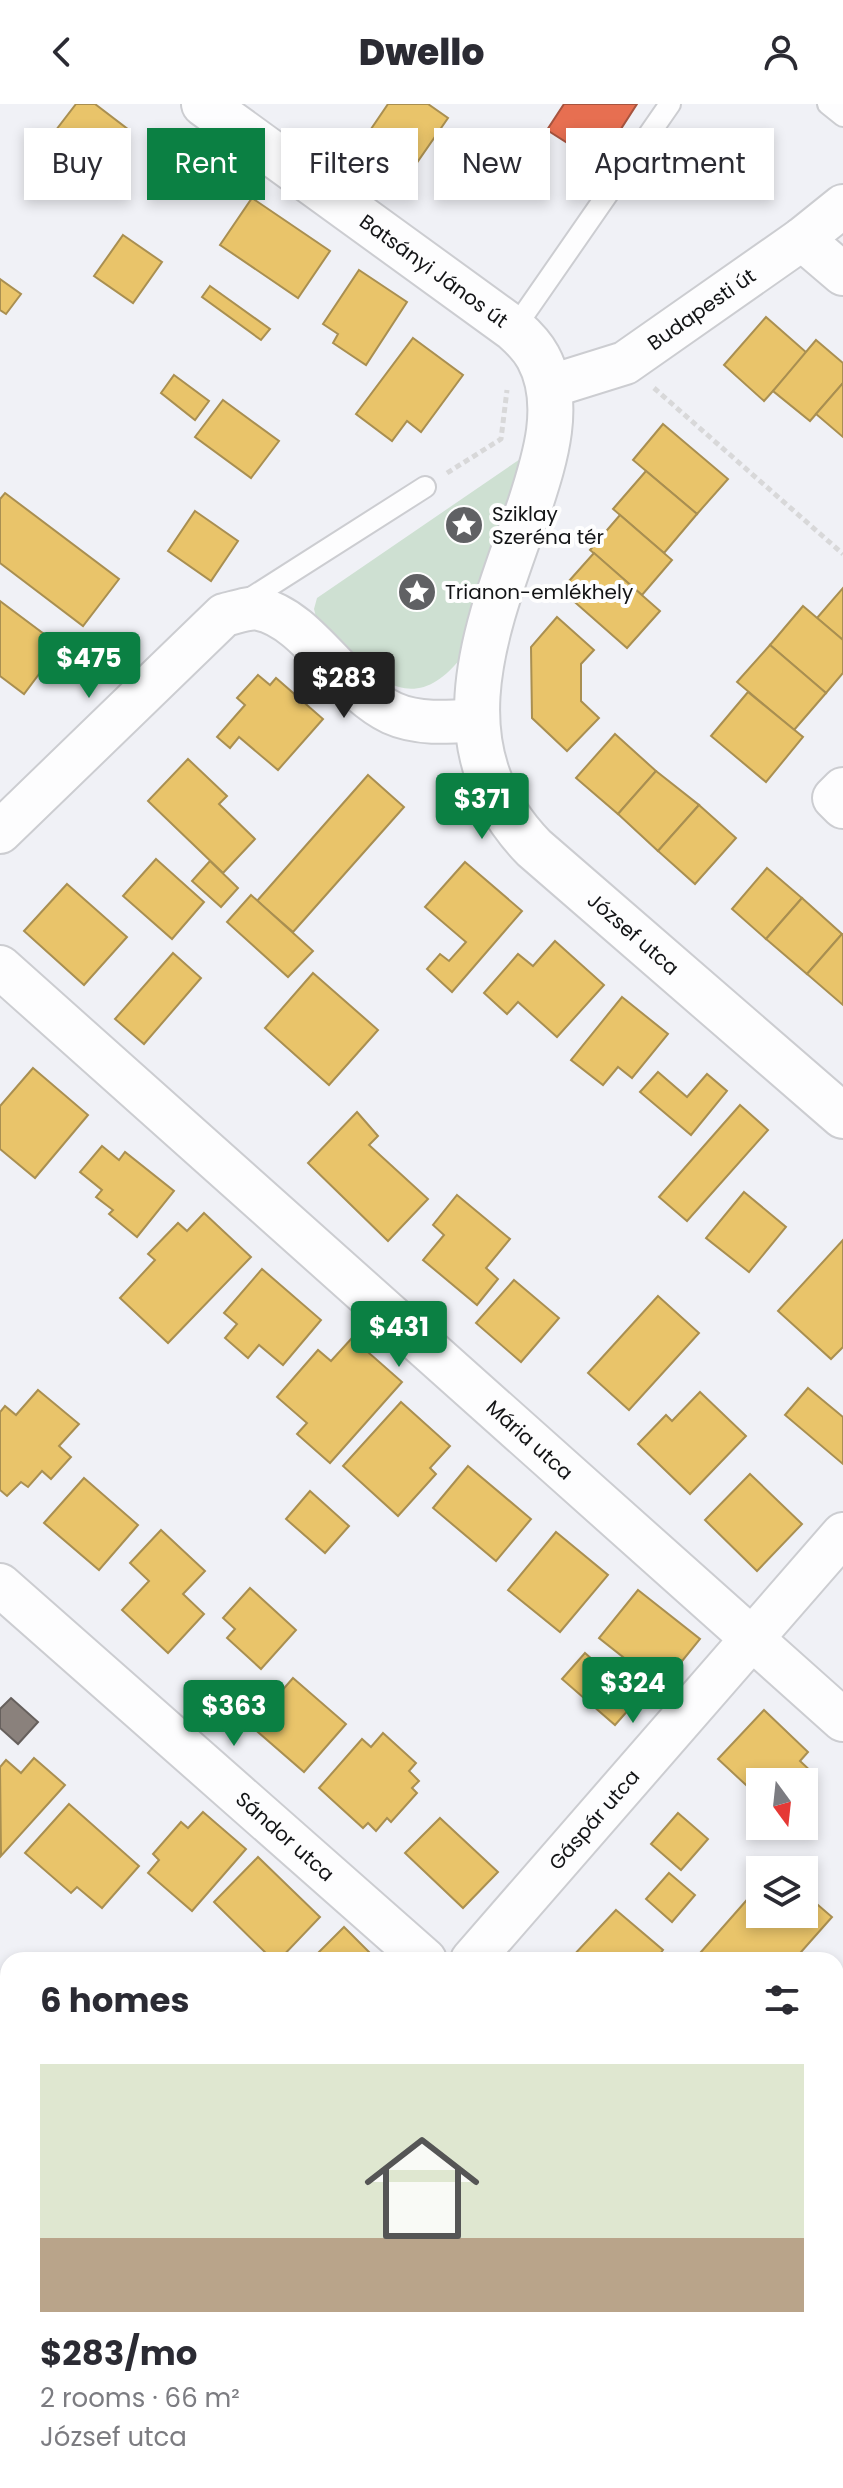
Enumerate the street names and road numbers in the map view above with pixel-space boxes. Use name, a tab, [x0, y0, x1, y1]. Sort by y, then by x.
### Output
street label: Batsányi János út	[354, 207, 514, 334]
street label: Budapesti út	[642, 262, 761, 357]
street label: József utca	[581, 886, 685, 982]
street label: Mária utca	[480, 1394, 579, 1486]
street label: Gáspár utca	[542, 1763, 646, 1876]
street label: Sándor utca	[230, 1785, 340, 1888]

